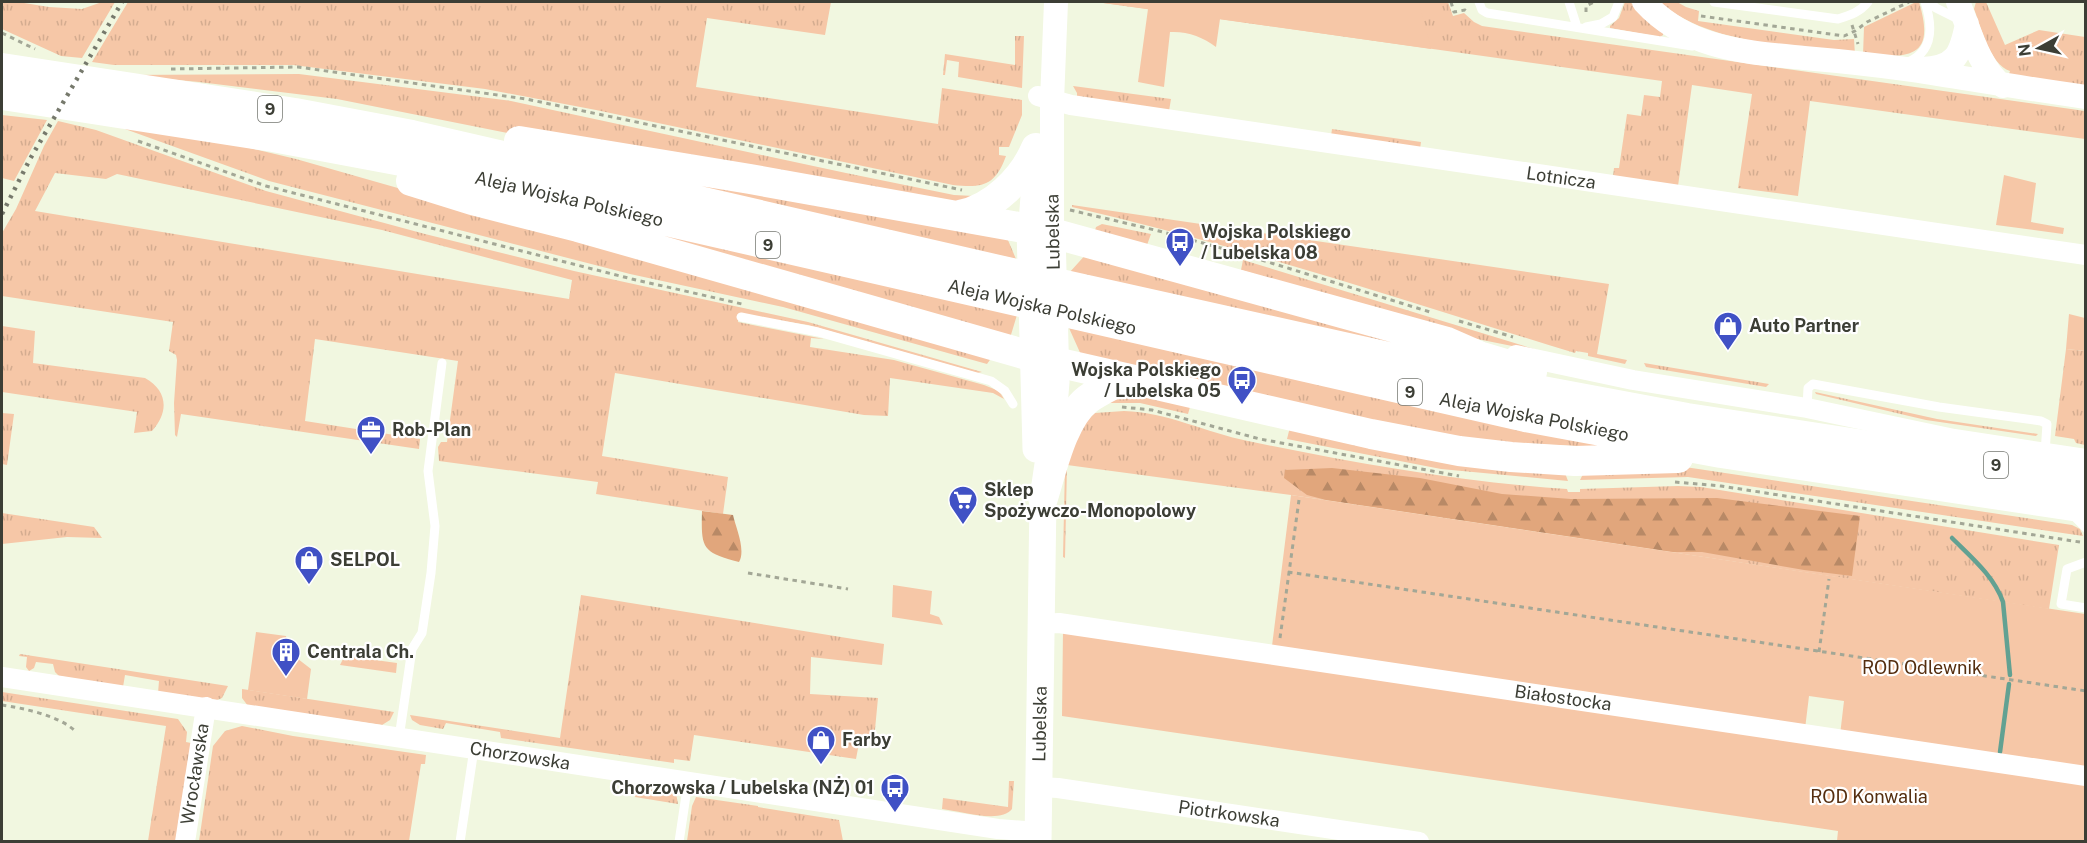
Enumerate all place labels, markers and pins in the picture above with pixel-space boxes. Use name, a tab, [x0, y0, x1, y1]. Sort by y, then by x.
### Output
place label: Wojska Polskiego / Lubelska 08	[1201, 221, 1351, 263]
bus stop icon: Wojska Polskiego / Lubelska 08	[1164, 226, 1196, 268]
shop icon: Auto Partner	[1712, 310, 1744, 352]
place label: Auto Partner	[1749, 315, 1860, 336]
place label: Wojska Polskiego / Lubelska 05	[1071, 359, 1221, 401]
bus stop icon: Wojska Polskiego / Lubelska 05	[1226, 364, 1258, 406]
office icon: Rob-Plan	[355, 414, 387, 456]
place label: Rob-Plan	[392, 419, 471, 440]
place label: Sklep Spożywczo-Monopolowy	[984, 479, 1196, 521]
supermarket icon: Sklep Spożywczo-Monopolowy	[947, 484, 979, 526]
shop icon: SELPOL	[293, 544, 325, 586]
place label: SELPOL	[330, 549, 400, 570]
building icon: Centrala Ch.	[270, 636, 302, 678]
place label: Centrala Ch.	[307, 641, 414, 662]
shop icon: Farby	[805, 724, 837, 766]
place label: Farby	[842, 729, 891, 750]
bus stop icon: Chorzowska / Lubelska (NŻ) 01	[879, 772, 911, 814]
place label: Chorzowska / Lubelska (NŻ) 01	[611, 776, 874, 798]

